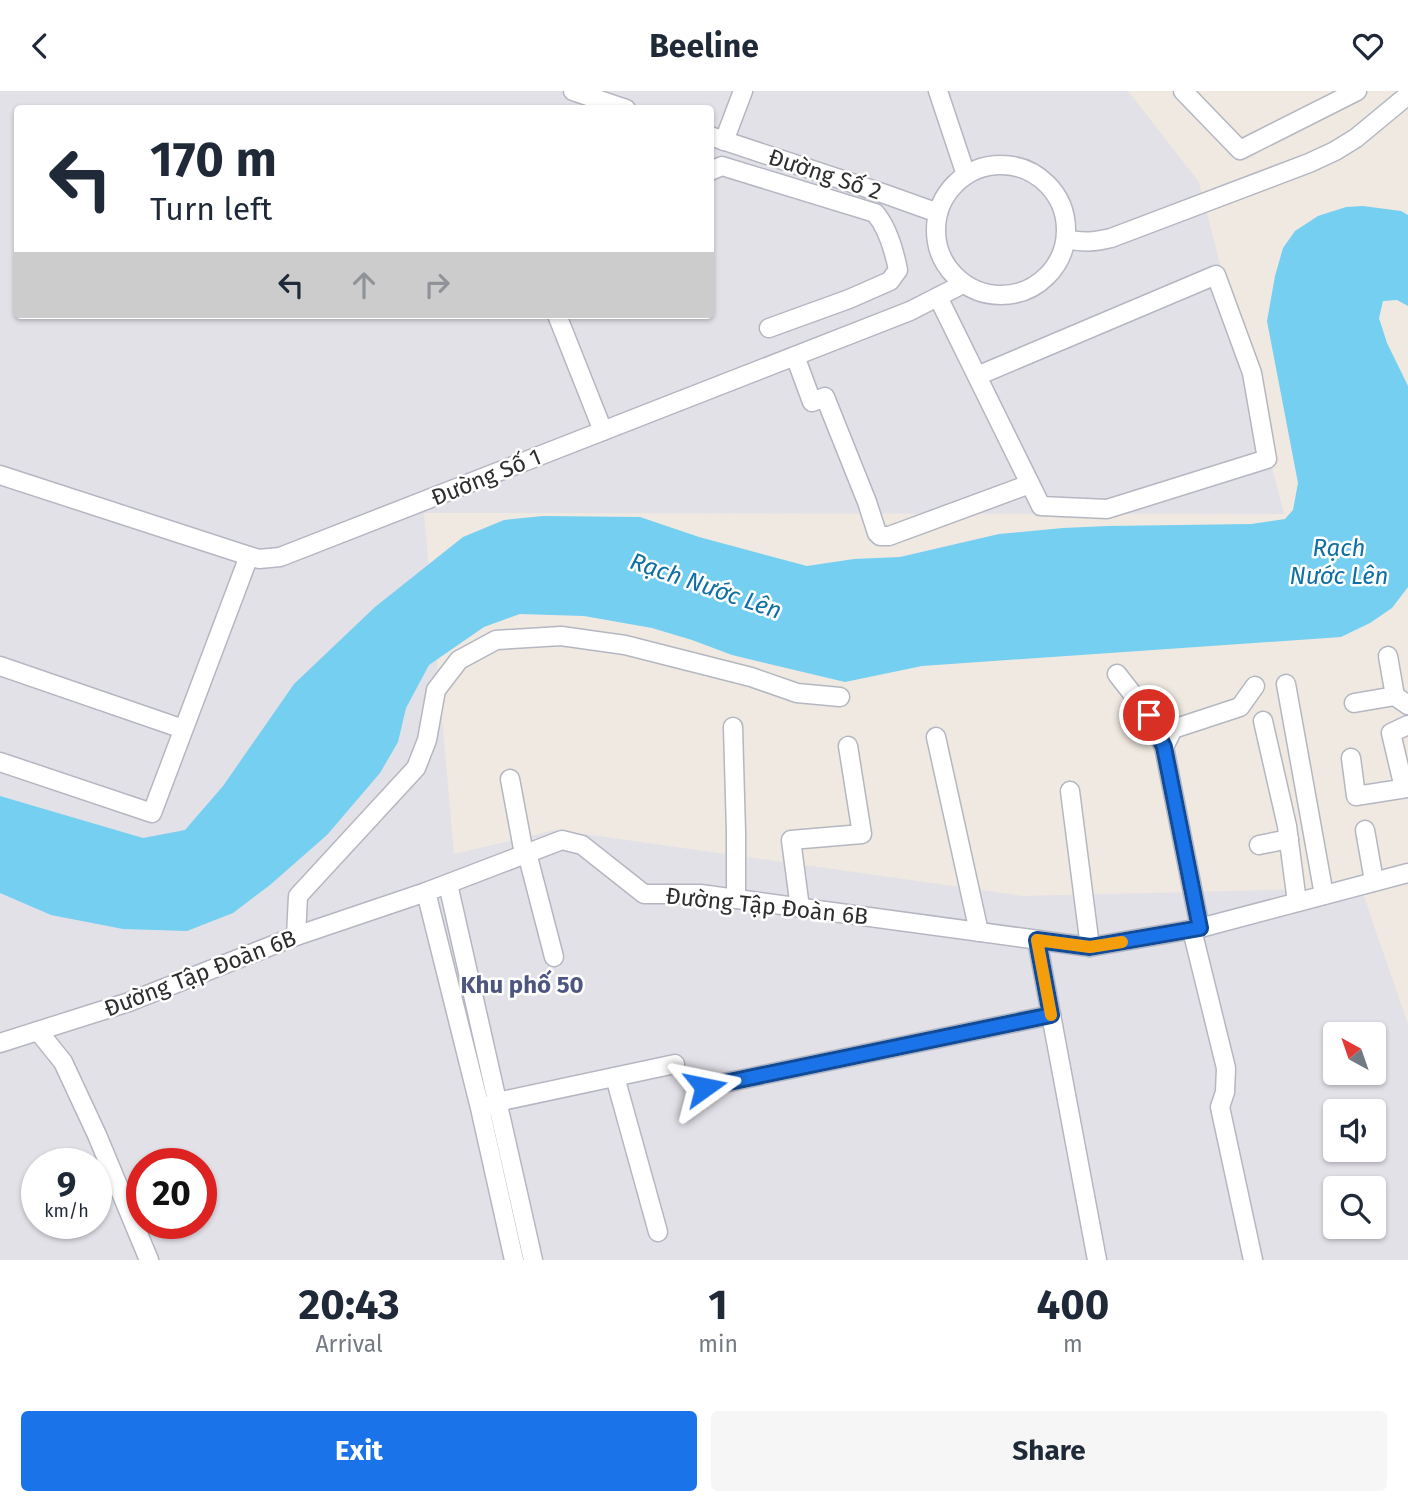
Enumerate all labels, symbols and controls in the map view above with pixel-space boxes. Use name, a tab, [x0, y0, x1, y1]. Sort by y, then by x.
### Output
icon: back	[21, 27, 59, 65]
text: Beeline	[649, 27, 759, 65]
icon: heart	[1349, 27, 1387, 65]
text: 170 m	[150, 130, 277, 189]
icon: left	[35, 133, 126, 224]
street label: Đường Số 2	[765, 143, 885, 205]
text: Turn left	[150, 190, 272, 228]
icon: left	[272, 266, 310, 304]
icon: ahead	[345, 266, 383, 304]
icon: right	[418, 266, 456, 304]
street label: Đường Số 1	[427, 442, 545, 512]
water label: Rạch Nước Lên	[1289, 534, 1389, 590]
water label: Rạch Nước Lên	[627, 547, 785, 625]
pin	[1119, 685, 1179, 745]
icon: arrive	[1130, 696, 1168, 734]
street label: Đường Tập Đoàn 6B	[664, 881, 870, 931]
street label: Đường Tập Đoàn 6B	[100, 923, 300, 1023]
district label: Khu phố 50	[460, 969, 584, 999]
north arrow	[1323, 1022, 1386, 1085]
map controls	[1323, 1022, 1386, 1239]
position arrow	[668, 1050, 742, 1124]
button: sound	[1323, 1099, 1386, 1162]
speed limit sign: 20	[126, 1148, 217, 1239]
text: 9	[57, 1163, 76, 1205]
button: search	[1323, 1176, 1386, 1239]
text: km/h	[44, 1200, 89, 1222]
text: 20:43	[299, 1280, 400, 1330]
text: 1	[708, 1280, 728, 1330]
text: 400	[1037, 1280, 1109, 1330]
text: Arrival	[315, 1330, 383, 1358]
text: min	[698, 1330, 738, 1358]
text: m	[1063, 1330, 1083, 1358]
button: Exit	[21, 1411, 697, 1491]
button: Share	[711, 1411, 1387, 1491]

